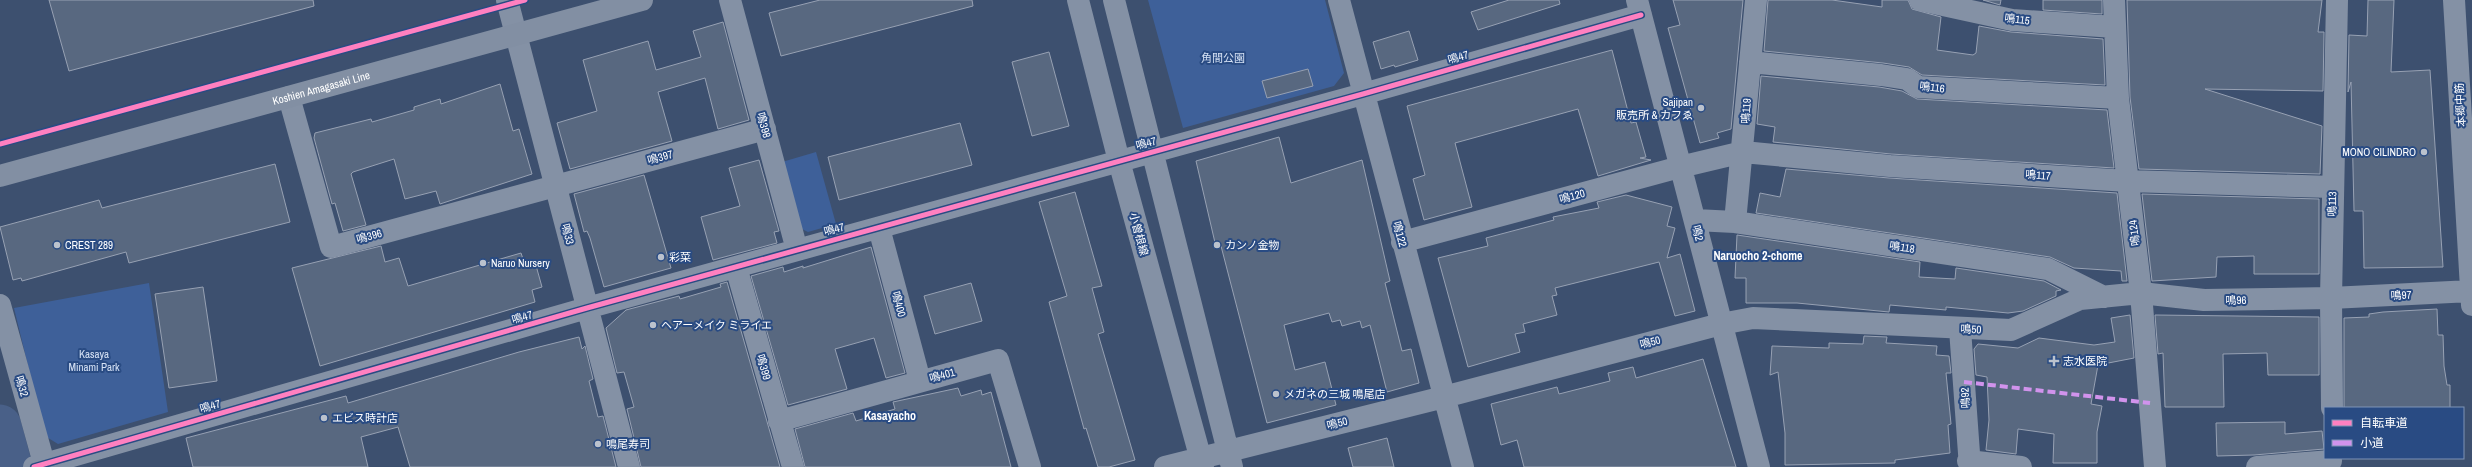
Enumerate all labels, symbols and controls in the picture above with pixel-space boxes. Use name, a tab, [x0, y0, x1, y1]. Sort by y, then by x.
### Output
street label: 鳴115	[2004, 11, 2030, 27]
street label: 鳴47	[1446, 47, 1470, 67]
park label: 角間公園	[1201, 51, 1245, 65]
street label: Koshien Amagasaki Line	[271, 68, 371, 108]
street label: 鳴116	[1919, 79, 1945, 95]
street label: 本郷中筋	[2452, 83, 2468, 127]
place label: Sajipan 販売所 & カフゑ	[1616, 95, 1693, 122]
street label: 鳴119	[1738, 98, 1754, 124]
marker: Sajipan 販売所 & カフゑ	[1696, 103, 1706, 113]
street label: 鳴398	[754, 111, 774, 139]
street label: 鳴47	[1134, 134, 1158, 152]
place label: MONO CILINDRO	[2342, 145, 2416, 159]
street label: 鳴397	[646, 147, 674, 167]
marker: MONO CILINDRO	[2419, 147, 2429, 157]
street label: 鳴117	[2025, 167, 2051, 183]
street label: 鳴120	[1558, 186, 1586, 206]
street label: 鳴113	[2325, 191, 2339, 217]
street label: 小曽根線	[1127, 211, 1151, 257]
street label: 鳴124	[2125, 219, 2143, 247]
street label: 鳴47	[822, 220, 846, 238]
street label: 鳴122	[1390, 220, 1410, 248]
street label: 鳴33	[559, 222, 577, 246]
street label: 鳴2	[1689, 224, 1707, 242]
street label: 鳴396	[355, 226, 383, 246]
place label: CREST 289	[65, 238, 113, 252]
place label: カンノ金物	[1225, 238, 1279, 252]
street label: 鳴118	[1888, 238, 1916, 256]
marker: CREST 289	[52, 240, 62, 250]
marker: カンノ金物	[1212, 240, 1222, 250]
district label: Naruocho 2-chome	[1713, 248, 1803, 264]
place label: 彩菜	[669, 250, 691, 264]
marker: 彩菜	[656, 252, 666, 262]
place label: Naruo Nursery	[491, 256, 550, 270]
marker: Naruo Nursery	[478, 258, 488, 268]
street label: 鳴97	[2390, 287, 2412, 303]
street label: 鳴400	[889, 290, 909, 318]
street label: 鳴96	[2225, 293, 2247, 307]
street label: 鳴47	[510, 307, 534, 327]
place label: ヘアーメイク ミライエ	[661, 318, 772, 332]
marker: ヘアーメイク ミライエ	[648, 320, 658, 330]
street label: 鳴50	[1960, 322, 1982, 336]
street label: 鳴50	[1638, 333, 1662, 351]
park label: Kasaya Minami Park	[68, 347, 120, 374]
street label: 鳴399	[754, 353, 774, 381]
place label: 志水医院	[2063, 354, 2107, 368]
marker: 志水医院	[2048, 355, 2060, 367]
street label: 鳴401	[928, 365, 956, 385]
street label: 鳴32	[12, 374, 32, 398]
place label: メガネの三城 鳴尾店	[1284, 387, 1386, 401]
street label: 鳴92	[1957, 387, 1973, 409]
marker: メガネの三城 鳴尾店	[1271, 389, 1281, 399]
street label: 鳴47	[198, 396, 222, 416]
legend	[2324, 407, 2464, 459]
district label: Kasayacho	[864, 408, 916, 424]
place label: エビス時計店	[332, 411, 398, 425]
marker: エビス時計店	[319, 413, 329, 423]
street label: 鳴50	[1325, 414, 1349, 432]
text: 自転車道	[2360, 415, 2408, 431]
text: 小道	[2360, 435, 2384, 451]
place label: 鳴尾寿司	[606, 437, 650, 451]
marker: 鳴尾寿司	[593, 439, 603, 449]

